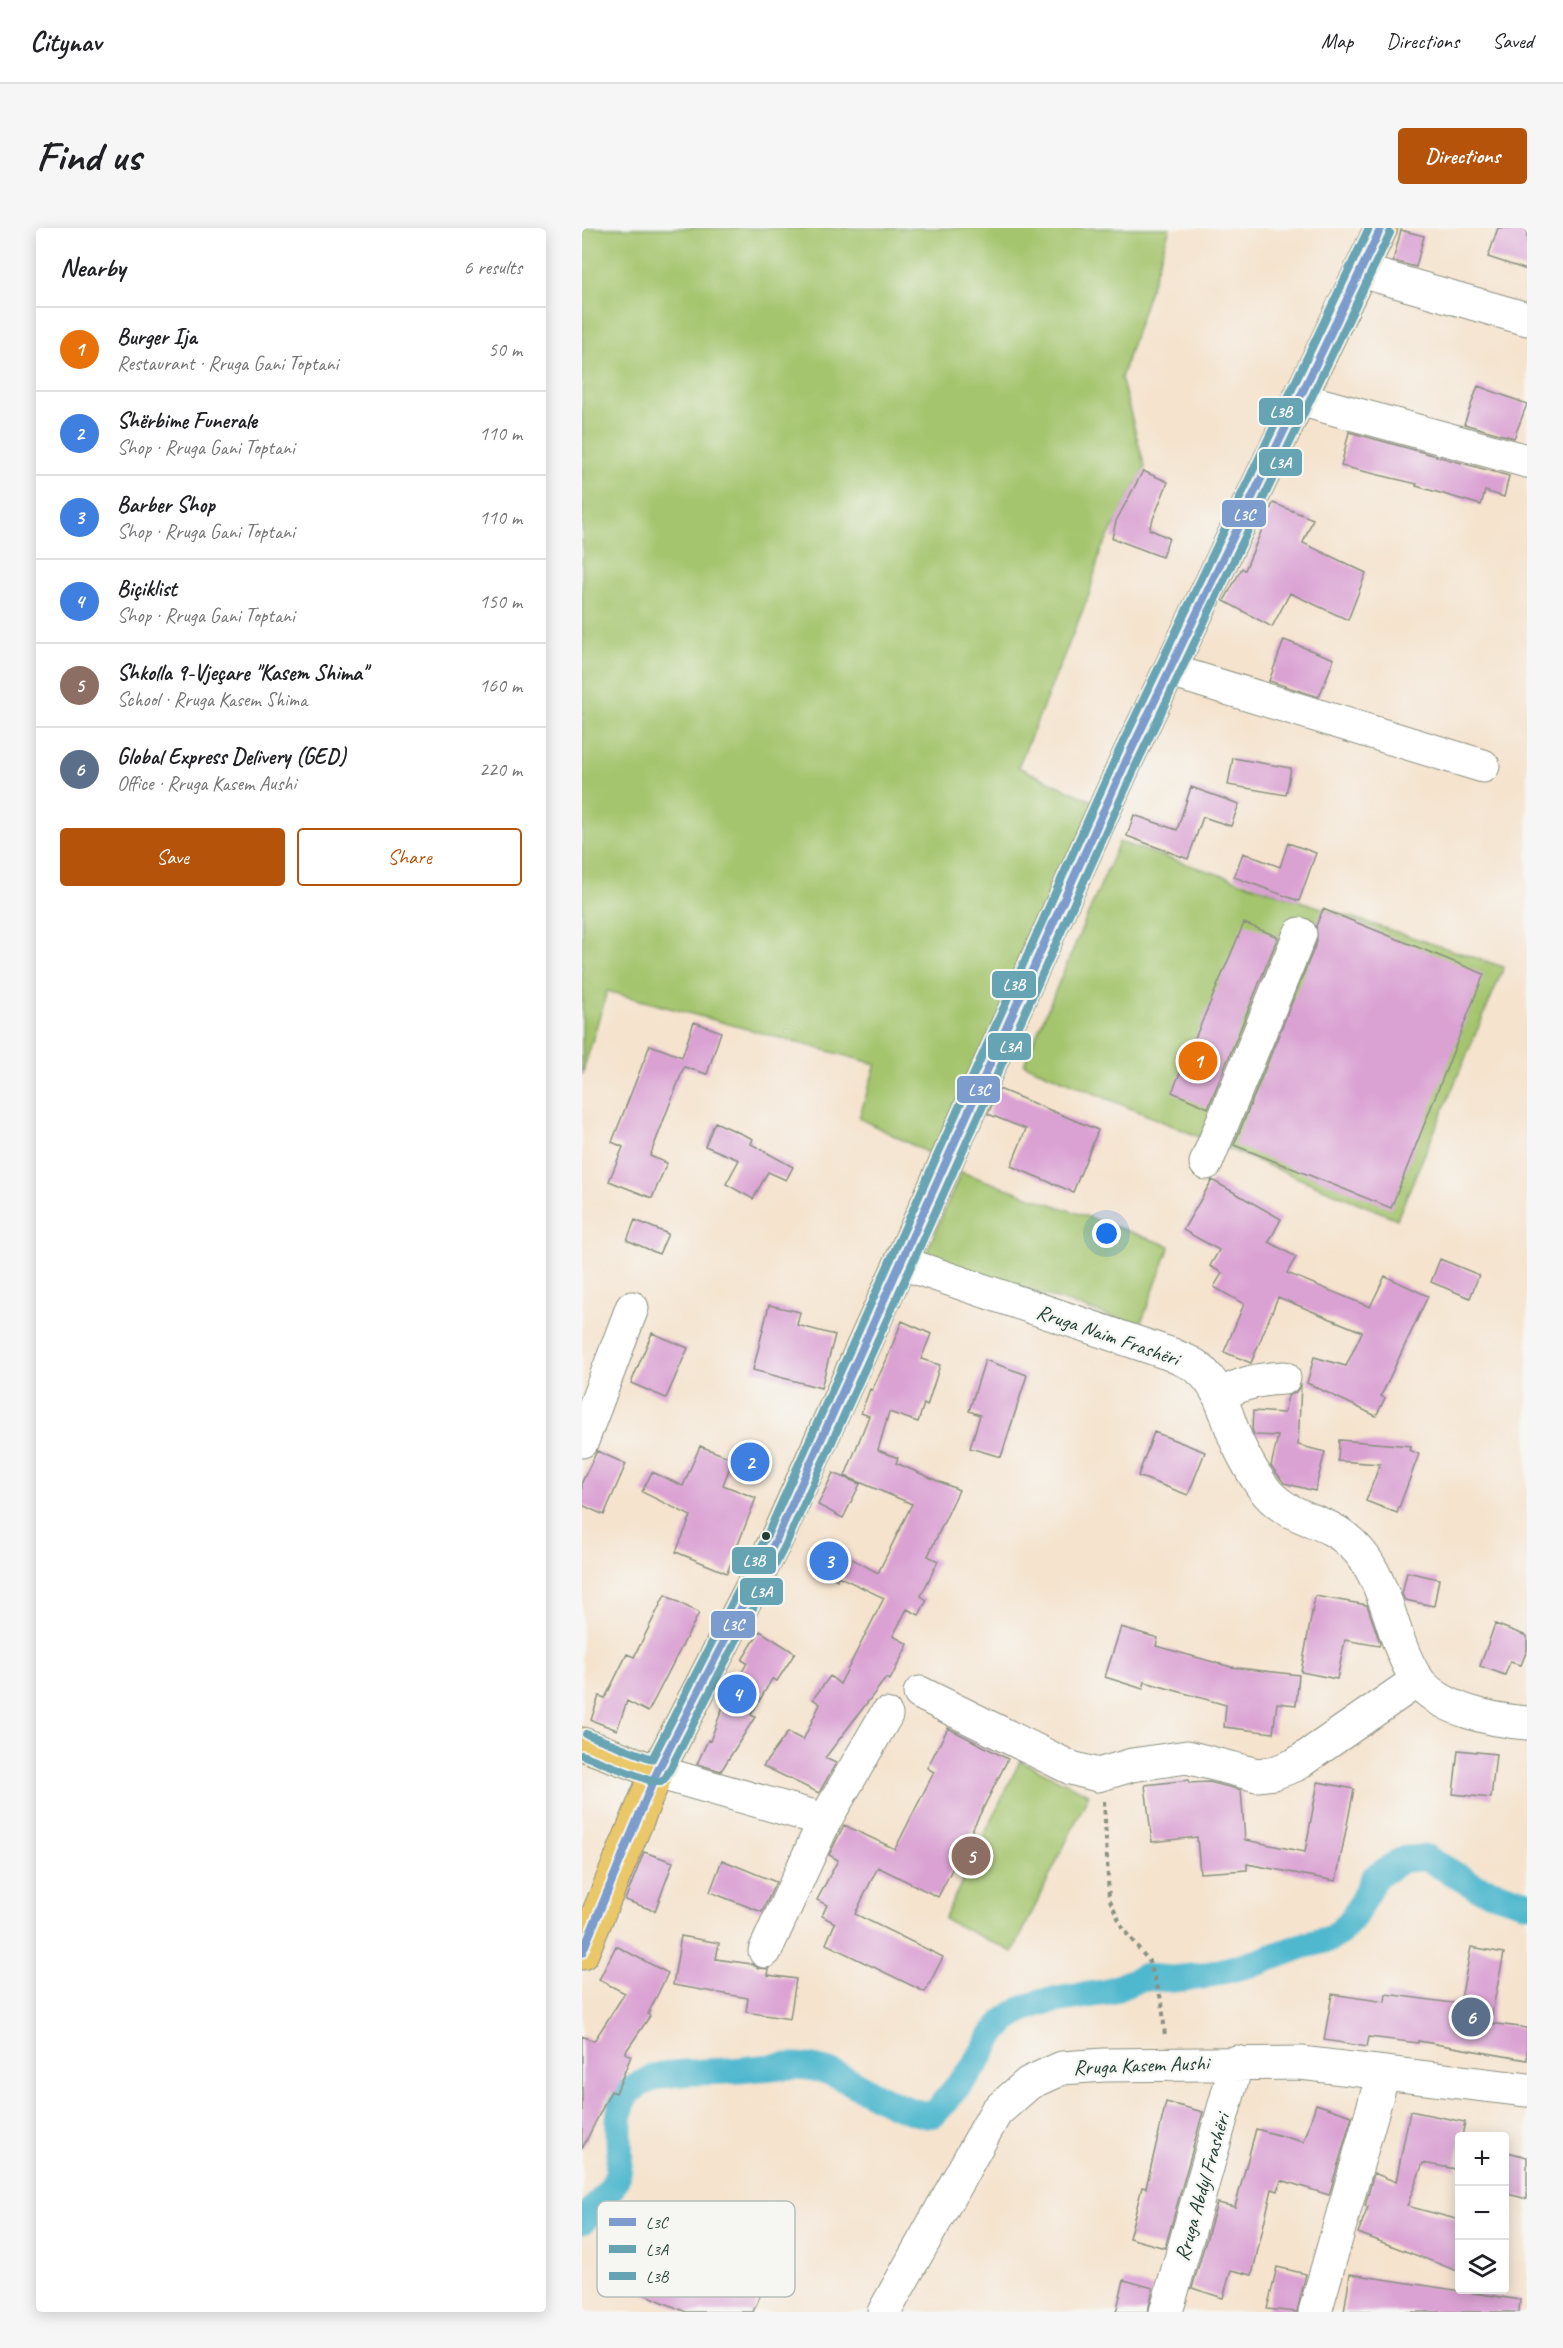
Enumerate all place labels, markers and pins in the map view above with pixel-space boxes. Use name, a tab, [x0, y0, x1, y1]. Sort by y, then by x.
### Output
pin: 1	[1178, 1038, 1218, 1084]
pin: 2	[730, 1440, 770, 1484]
unlabelled marker	[760, 1530, 772, 1542]
pin: 3	[810, 1538, 848, 1584]
pin: 4	[718, 1672, 756, 1716]
pin: 5	[952, 1834, 990, 1878]
pin: 6	[1452, 1994, 1490, 2040]

